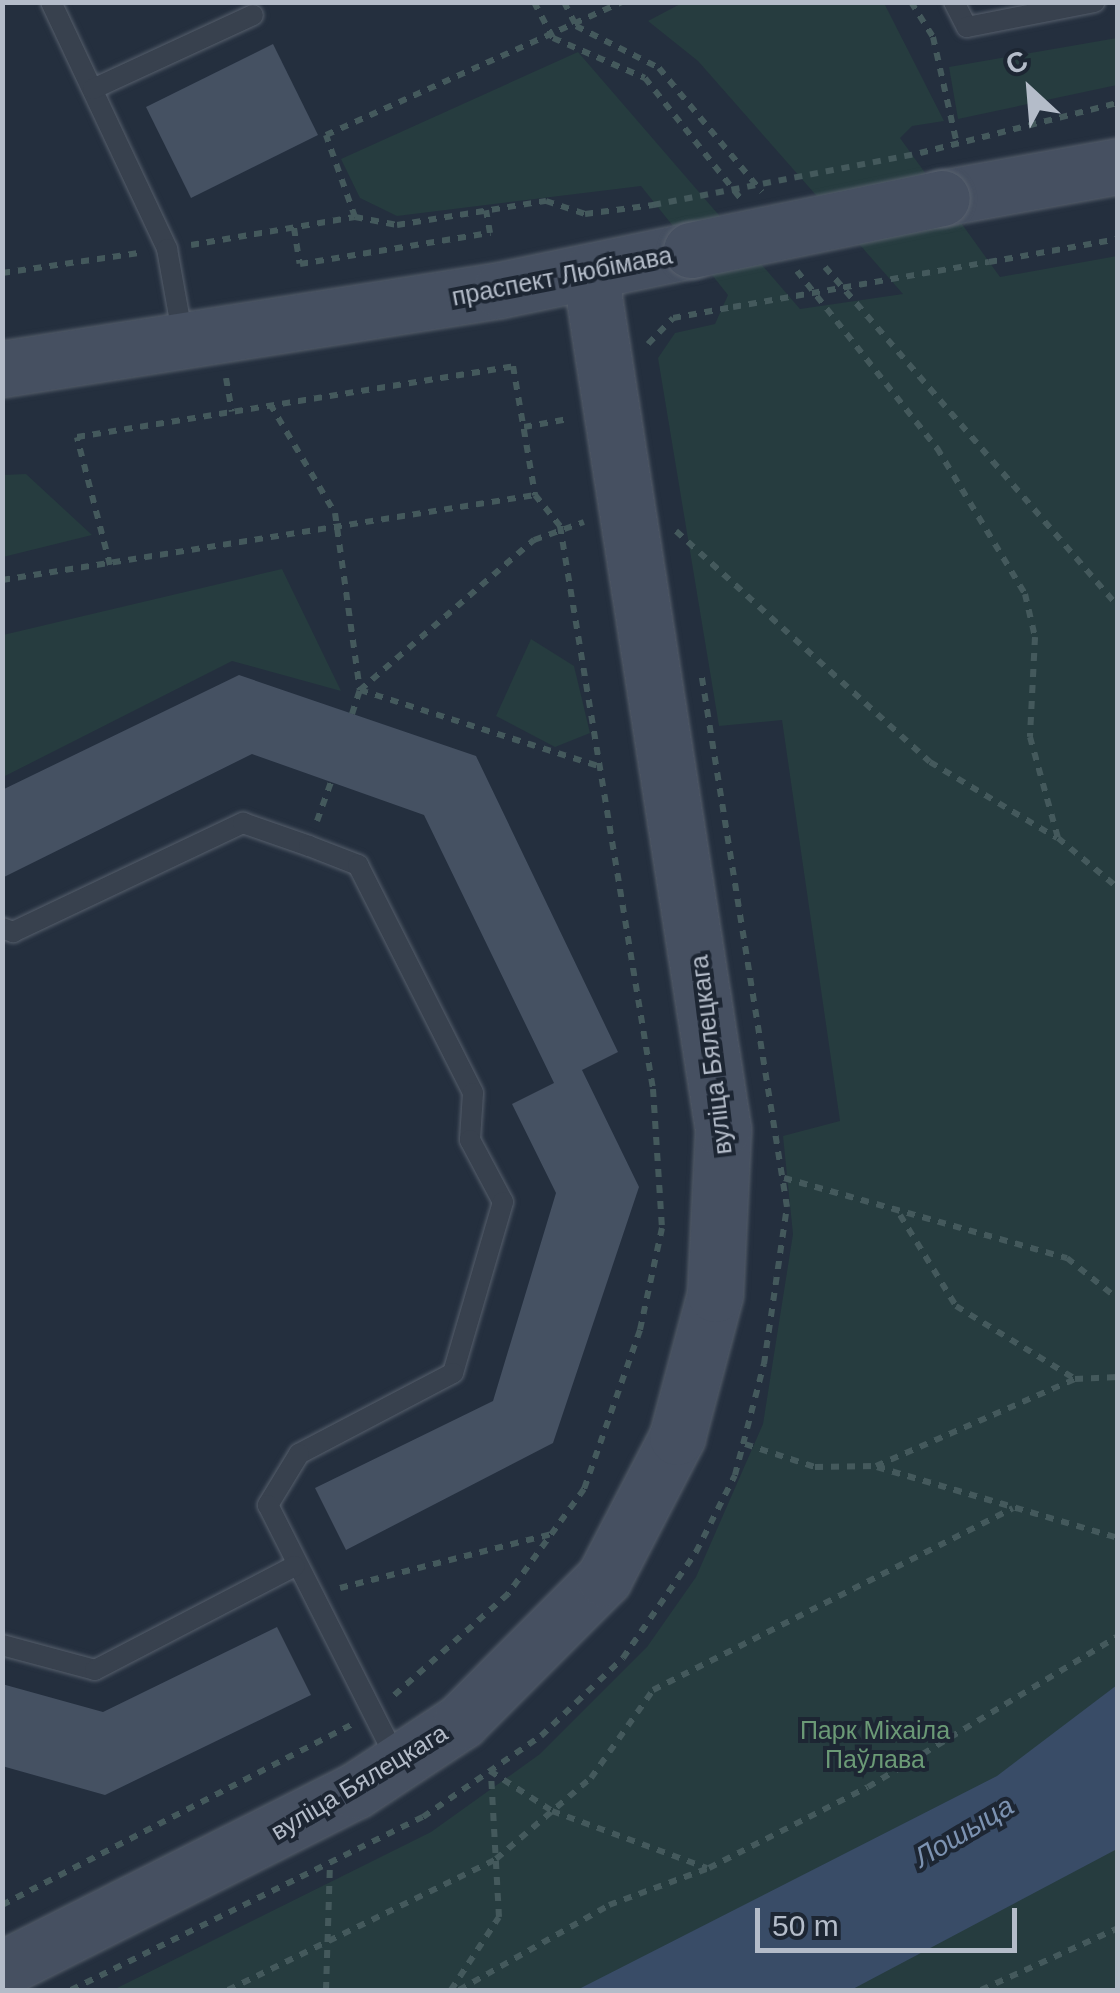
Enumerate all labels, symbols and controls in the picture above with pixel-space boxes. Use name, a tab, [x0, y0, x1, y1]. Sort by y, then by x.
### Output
north arrow	[980, 40, 1080, 140]
text: С	[1001, 44, 1033, 81]
street label: праспект Любімава	[449, 240, 675, 312]
street label: вуліца Бялецкага	[684, 954, 738, 1156]
park label: Парк Міхаіла Паўлава	[800, 1716, 950, 1775]
street label: вуліца Бялецкага	[265, 1717, 453, 1847]
water label: Лошыца	[908, 1789, 1020, 1875]
scale bar	[760, 1888, 1022, 1950]
text: 50 m	[772, 1909, 839, 1942]

